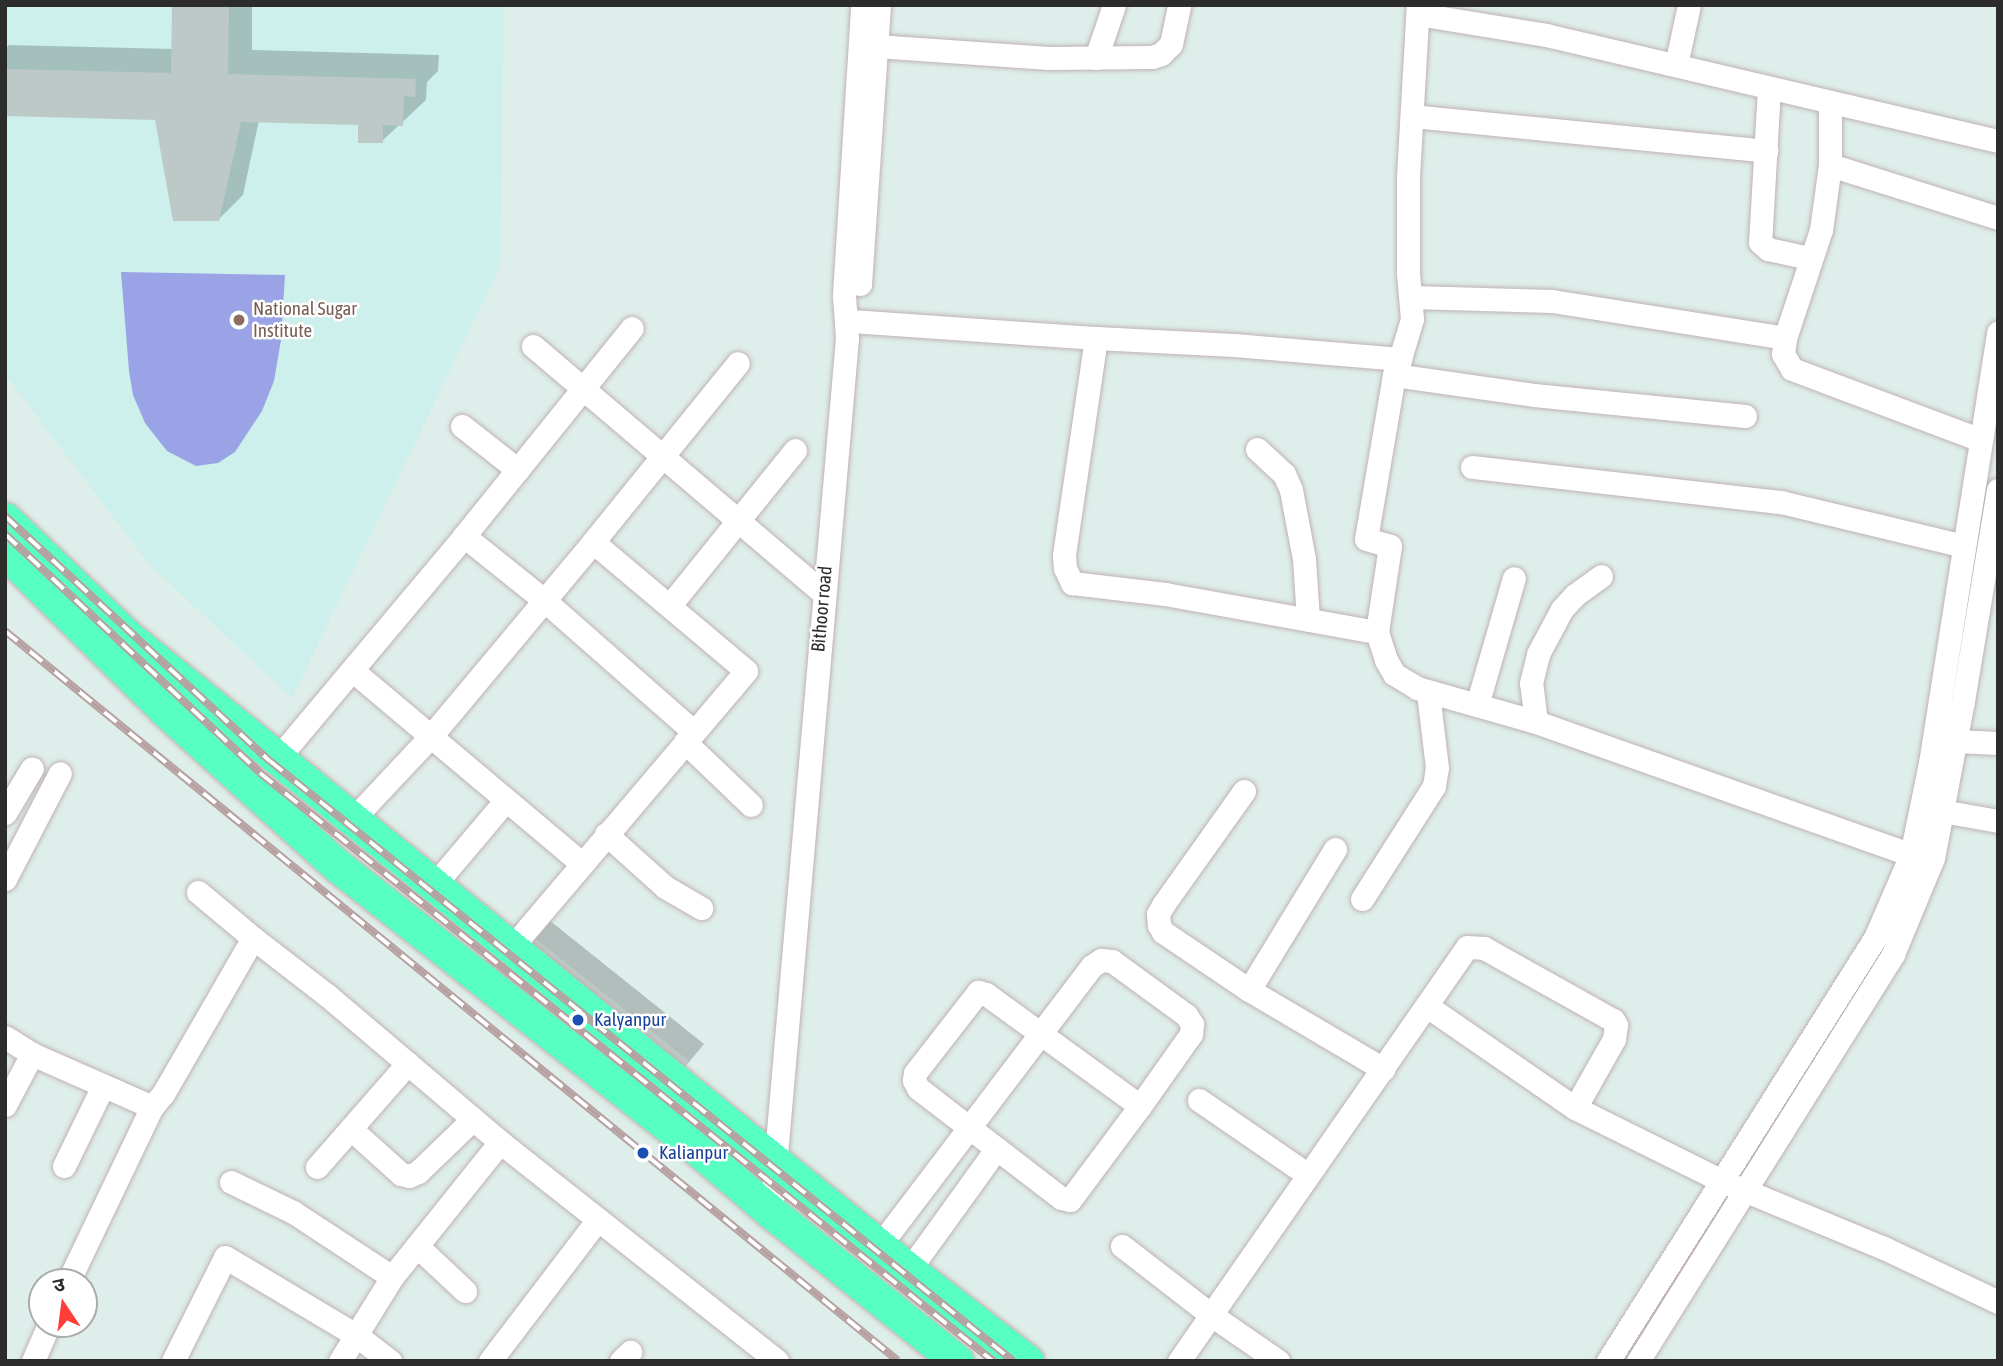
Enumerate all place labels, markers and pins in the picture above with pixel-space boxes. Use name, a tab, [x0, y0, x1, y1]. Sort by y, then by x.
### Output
place label: National Sugar Institute	[253, 298, 357, 342]
marker: National Sugar Institute	[231, 312, 247, 328]
place label: Kalyanpur	[594, 1009, 666, 1031]
marker: Kalyanpur	[568, 1010, 588, 1030]
place label: Kalianpur	[659, 1142, 728, 1164]
marker: Kalianpur	[633, 1143, 653, 1163]

